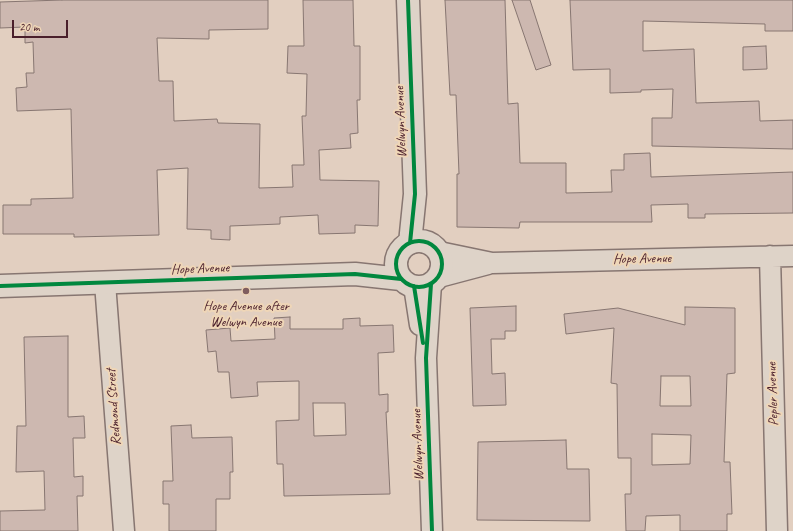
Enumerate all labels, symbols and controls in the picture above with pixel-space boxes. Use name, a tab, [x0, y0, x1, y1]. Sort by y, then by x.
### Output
scale bar	[14, 12, 70, 38]
text: 20 m	[19, 19, 39, 35]
street label: Welwyn Avenue	[391, 86, 411, 158]
street label: Hope Avenue	[613, 250, 671, 268]
street label: Hope Avenue	[171, 260, 229, 278]
marker: Hope Avenue after Welwyn Avenue	[241, 286, 251, 296]
place label: Hope Avenue after Welwyn Avenue	[203, 298, 289, 330]
street label: Pepler Avenue	[763, 362, 783, 426]
street label: Redmond Street	[103, 368, 125, 446]
street label: Welwyn Avenue	[408, 409, 428, 481]

